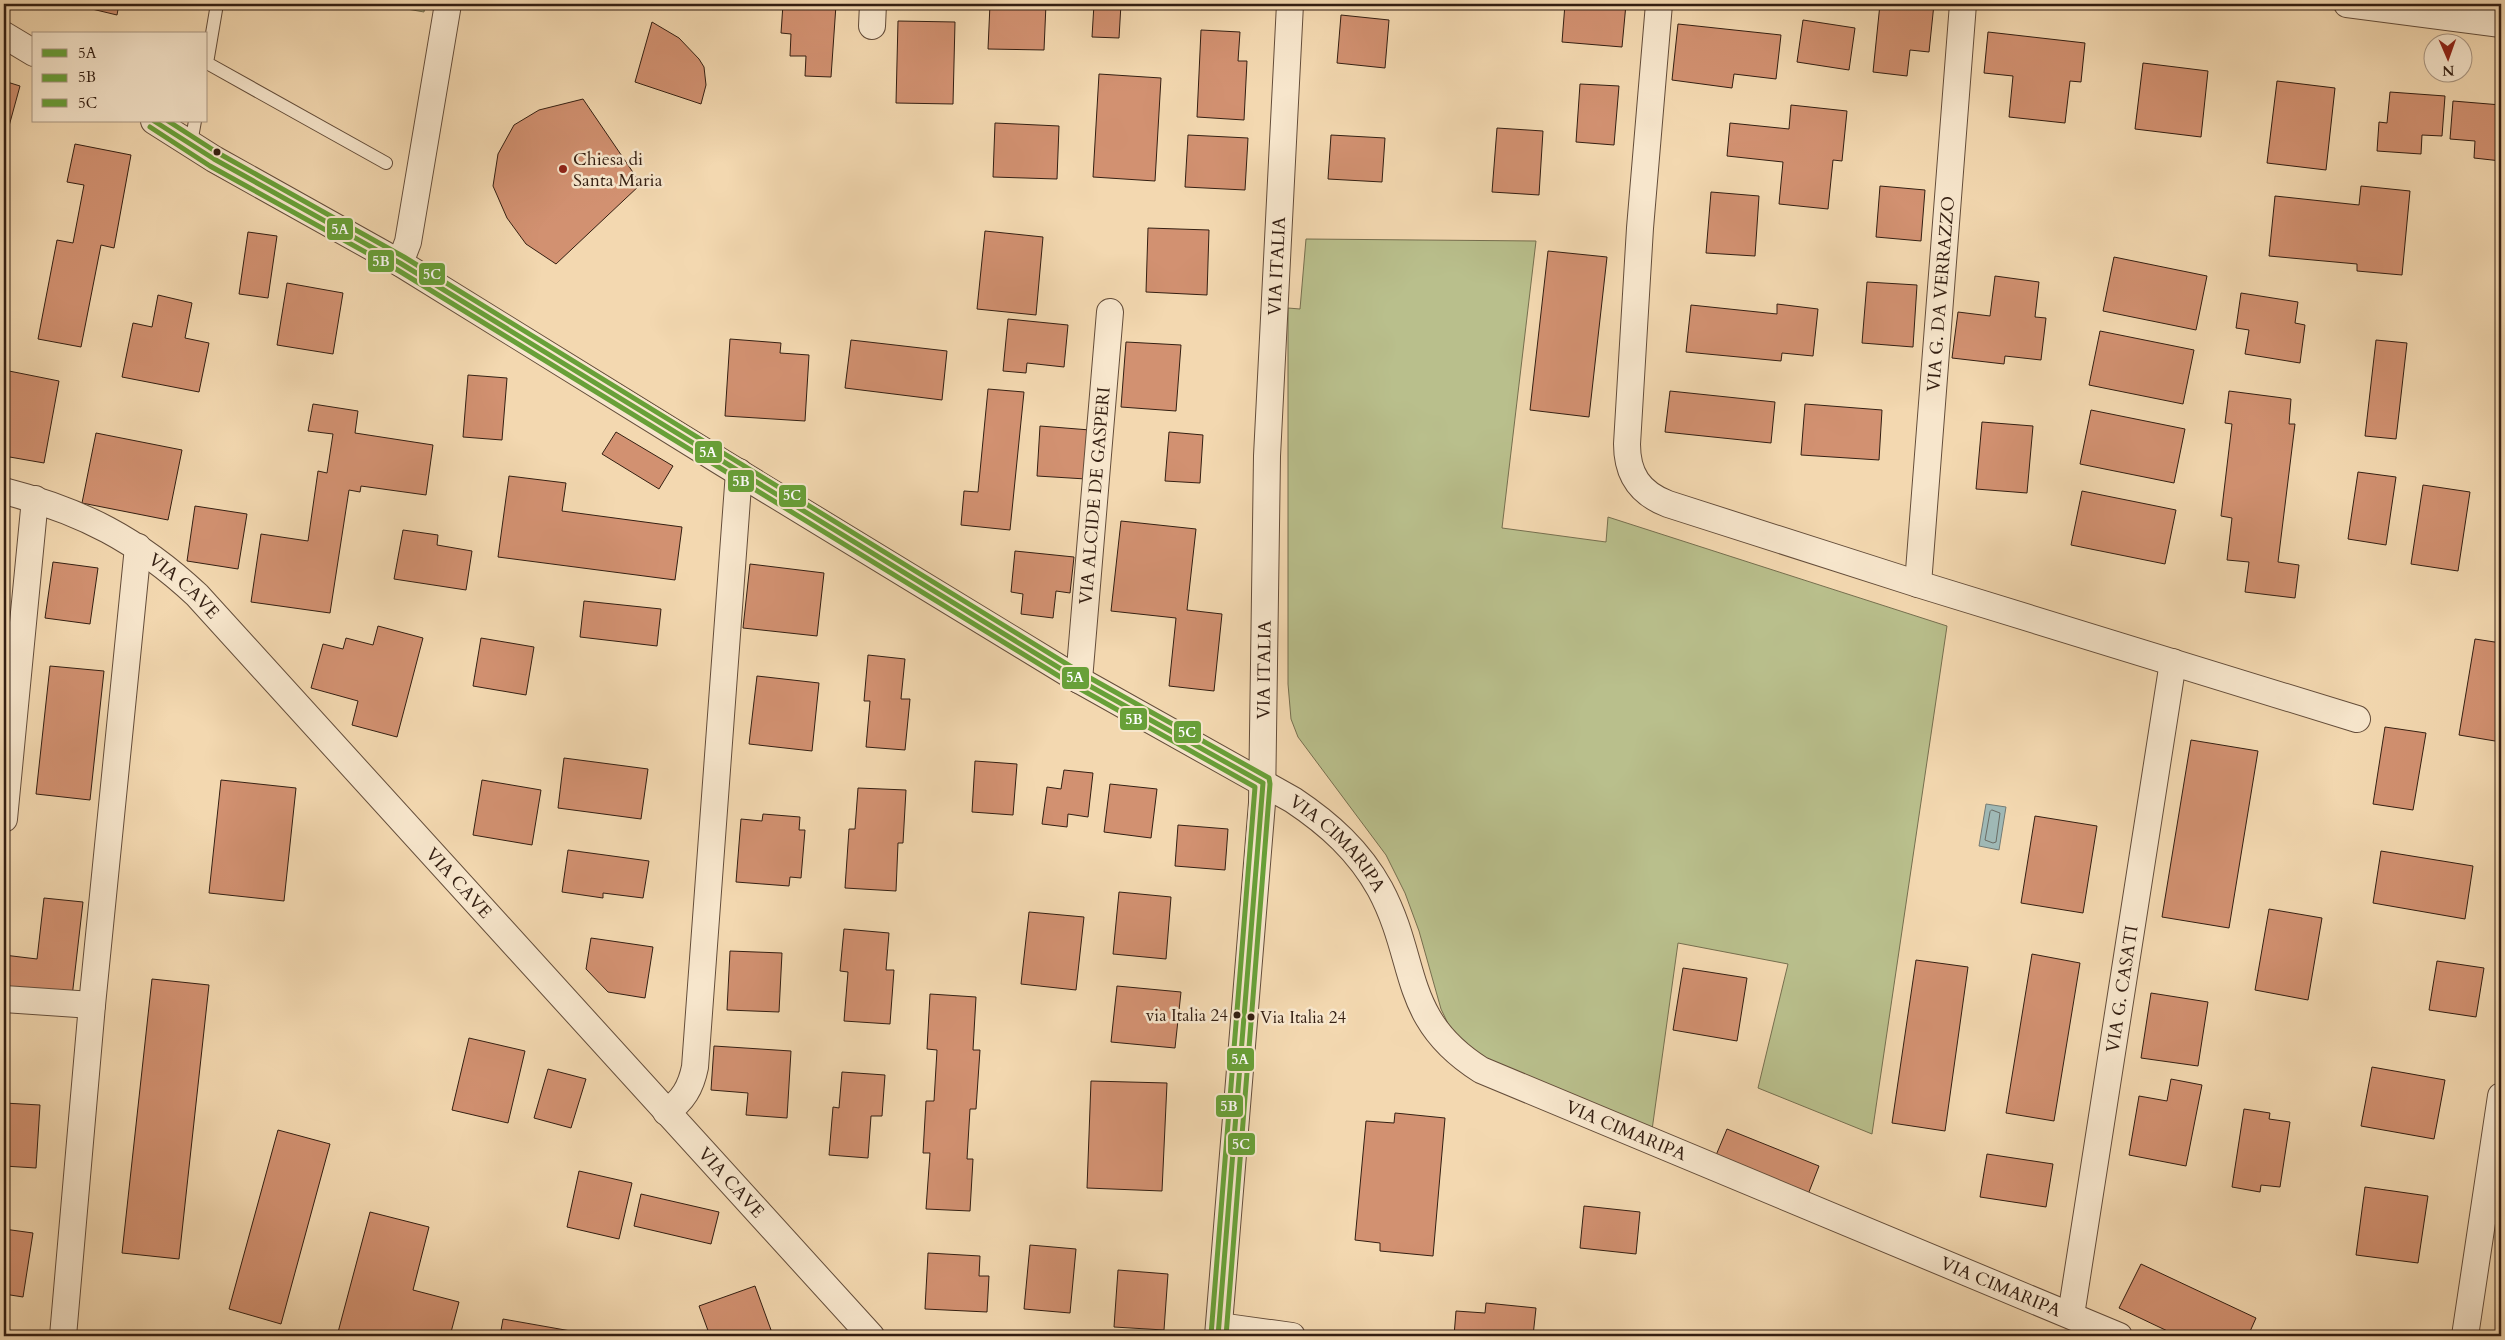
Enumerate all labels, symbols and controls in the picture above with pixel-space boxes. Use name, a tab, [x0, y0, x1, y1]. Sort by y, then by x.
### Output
legend	[32, 32, 208, 122]
north arrow	[2422, 32, 2472, 82]
text: 5A	[78, 43, 97, 63]
text: N	[2442, 61, 2455, 80]
text: 5B	[78, 67, 96, 87]
text: 5C	[78, 93, 97, 113]
unlabelled marker	[212, 147, 222, 157]
place label: Chiesa di Santa Maria	[573, 147, 663, 193]
marker: Chiesa di Santa Maria	[557, 163, 569, 175]
street label: VIA G. DA VERRAZZO	[1920, 195, 1961, 393]
street label: VIA ITALIA	[1262, 216, 1292, 316]
line badge: 5A	[326, 217, 354, 241]
text: 5A	[331, 220, 349, 239]
line badge: 5B	[367, 249, 395, 273]
text: 5B	[372, 252, 390, 271]
line badge: 5C	[418, 262, 446, 286]
text: 5C	[423, 265, 441, 284]
street label: VIA ALCIDE DE GASPERI	[1073, 386, 1116, 605]
line badge: 5A	[694, 440, 723, 464]
text: 5A	[699, 443, 717, 462]
line badge: 5B	[727, 469, 755, 493]
text: 5B	[732, 472, 750, 491]
line badge: 5C	[778, 484, 807, 508]
text: 5C	[783, 486, 801, 505]
street label: VIA CAVE	[143, 547, 225, 624]
street label: VIA ITALIA	[1251, 620, 1277, 720]
line badge: 5A	[1061, 666, 1090, 690]
text: 5A	[1066, 668, 1084, 687]
line badge: 5B	[1119, 707, 1148, 731]
text: 5B	[1125, 710, 1143, 729]
line badge: 5C	[1173, 720, 1202, 744]
text: 5C	[1178, 723, 1196, 742]
street label: VIA CIMARIPA	[1285, 789, 1392, 897]
street label: VIA CAVE	[420, 842, 498, 924]
street label: VIA G. CASATI	[2100, 924, 2144, 1054]
place label: via Italia 24	[1146, 1004, 1228, 1027]
place label: Via Italia 24	[1260, 1006, 1346, 1029]
marker: via Italia 24	[1232, 1010, 1242, 1020]
marker: Via Italia 24	[1246, 1012, 1256, 1022]
line badge: 5A	[1226, 1047, 1255, 1072]
text: 5A	[1231, 1050, 1249, 1069]
line badge: 5B	[1215, 1094, 1244, 1118]
street label: VIA CIMARIPA	[1562, 1094, 1691, 1167]
text: 5B	[1220, 1097, 1238, 1116]
line badge: 5C	[1227, 1132, 1256, 1156]
text: 5C	[1232, 1135, 1250, 1154]
street label: VIA CAVE	[693, 1142, 770, 1223]
street label: VIA CIMARIPA	[1937, 1250, 2065, 1323]

